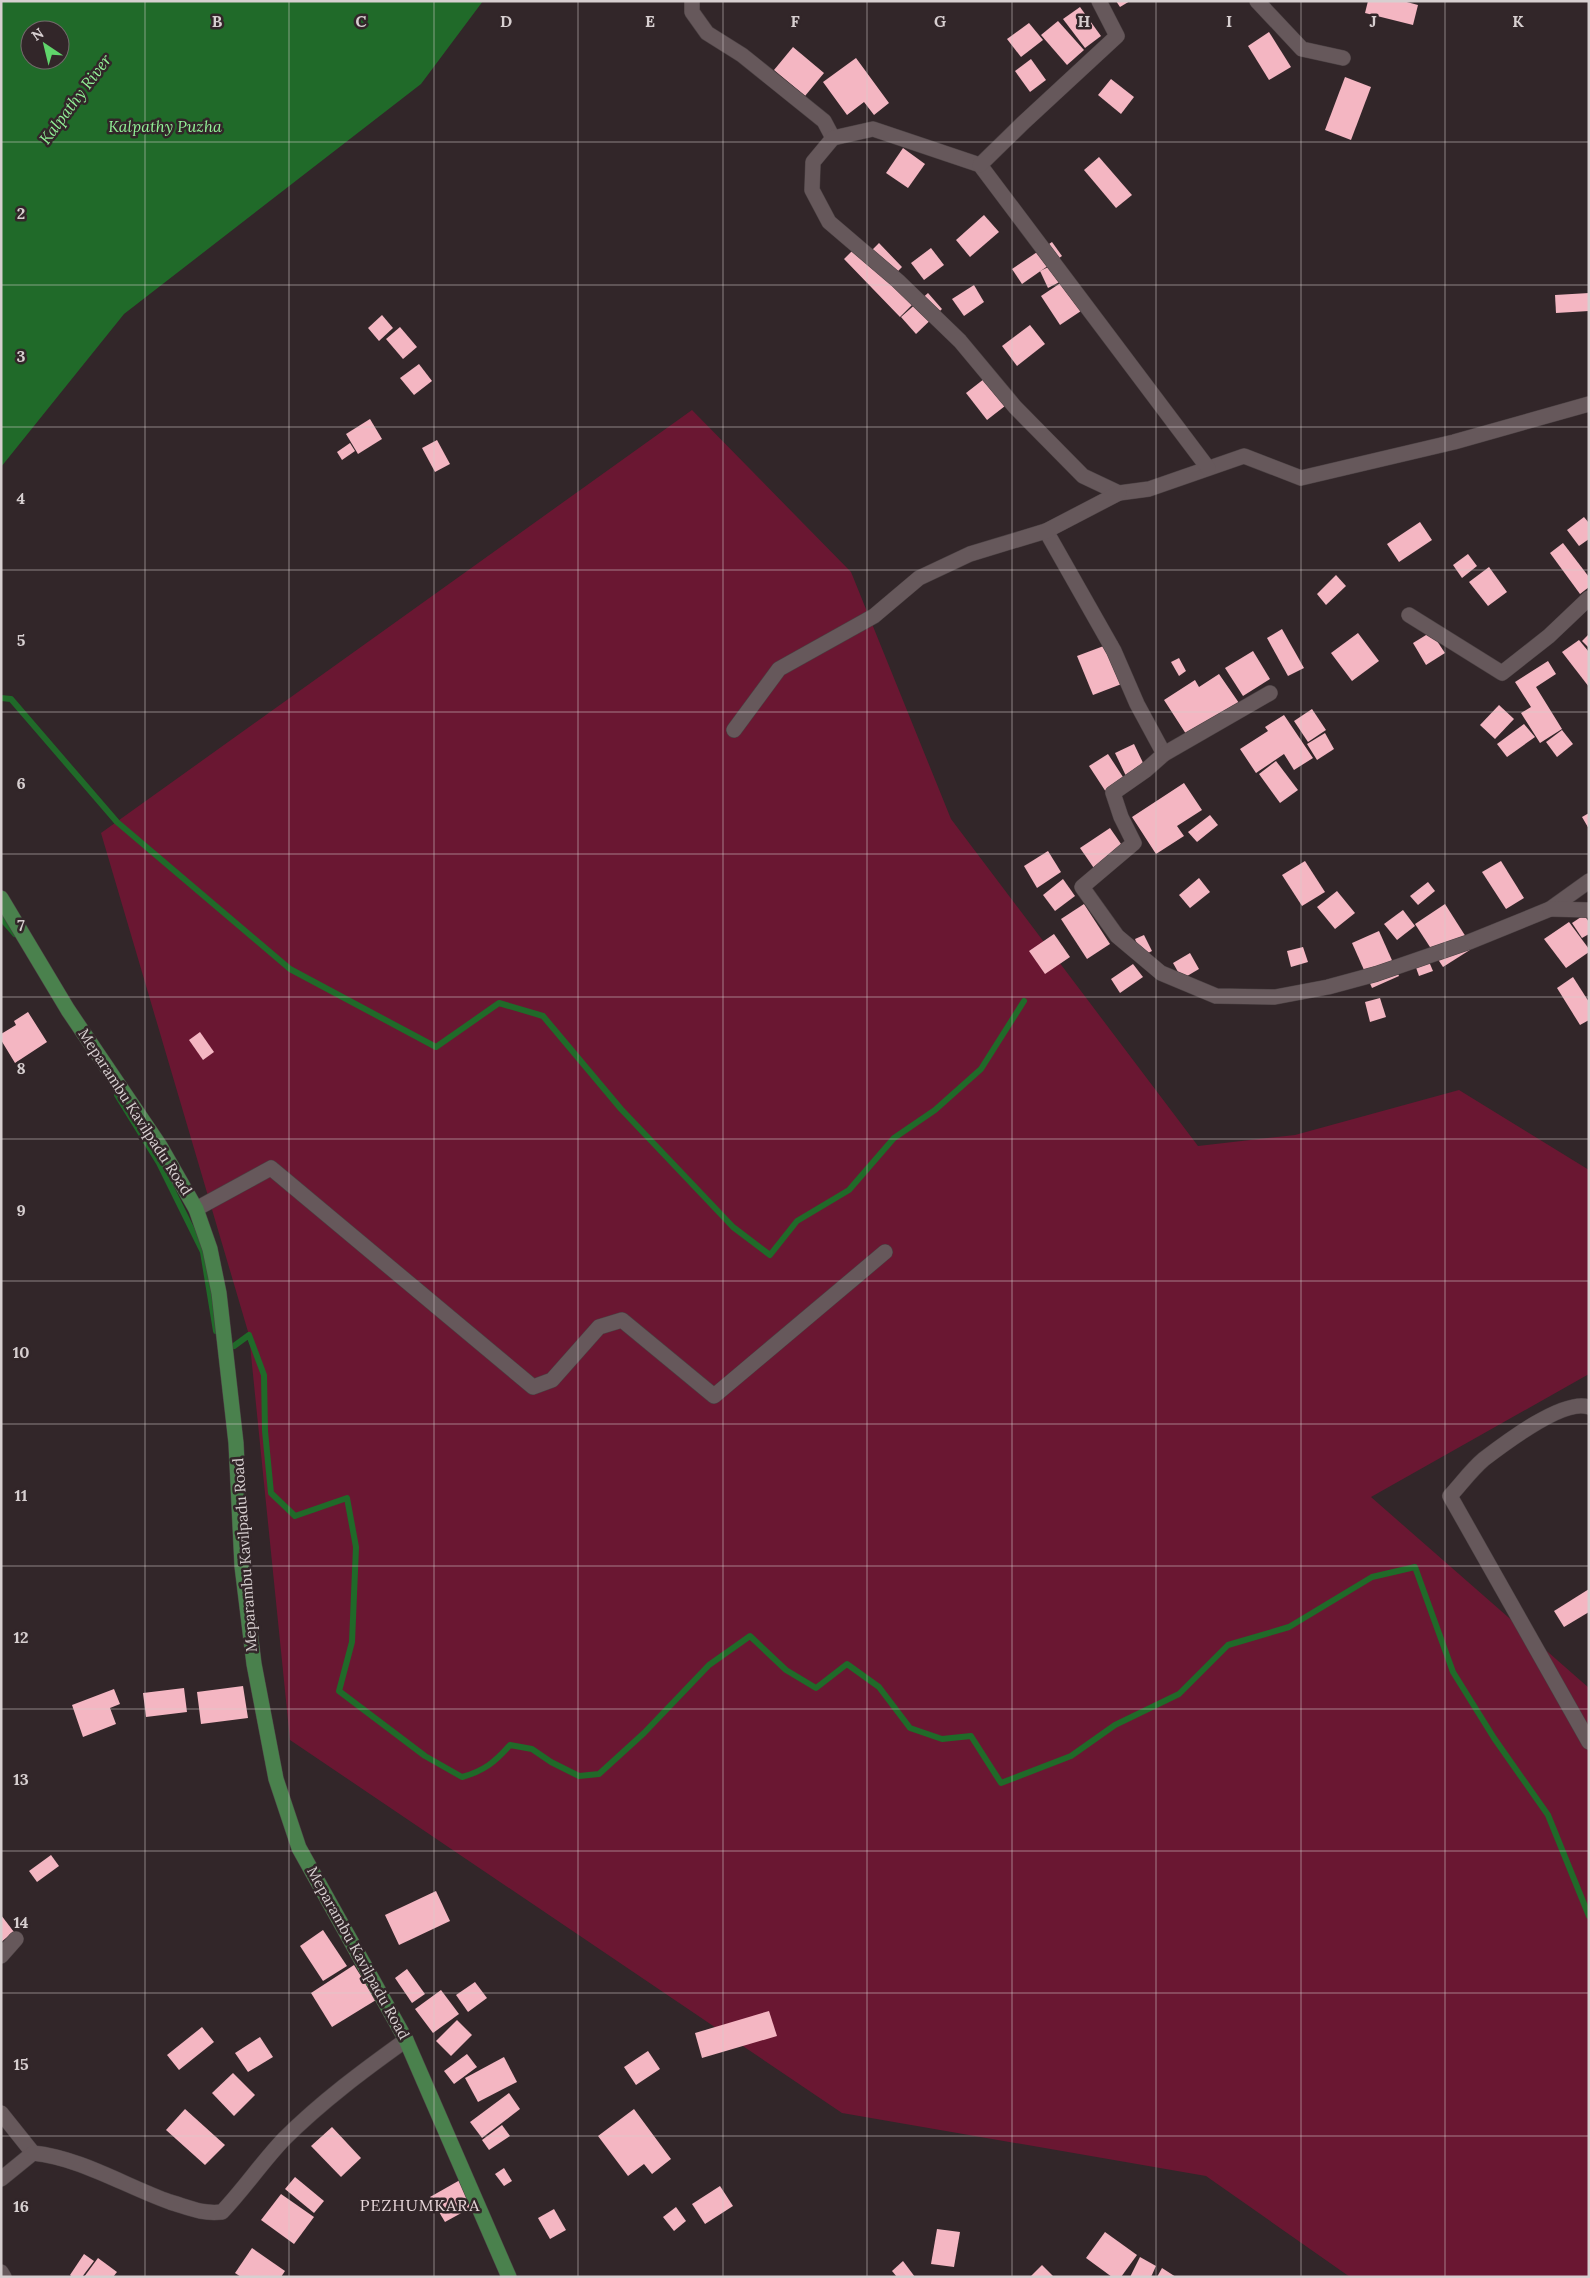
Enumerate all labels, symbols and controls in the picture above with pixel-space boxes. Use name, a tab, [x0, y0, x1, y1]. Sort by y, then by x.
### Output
text: B	[212, 11, 223, 31]
text: C	[355, 11, 367, 31]
text: D	[500, 11, 512, 31]
text: E	[645, 11, 655, 31]
text: F	[790, 11, 800, 31]
text: G	[934, 11, 946, 31]
text: H	[1078, 11, 1091, 31]
text: I	[1226, 11, 1232, 31]
text: J	[1369, 11, 1377, 31]
text: K	[1512, 11, 1524, 31]
north arrow	[20, 20, 70, 70]
text: N	[28, 24, 47, 45]
water label: Kalpathy River	[35, 49, 116, 148]
water label: Kalpathy Puzha	[108, 116, 222, 136]
text: 2	[17, 203, 25, 223]
text: 3	[17, 346, 26, 366]
text: 4	[17, 488, 26, 508]
text: 5	[17, 630, 26, 650]
text: 6	[16, 773, 26, 793]
text: 7	[17, 915, 25, 935]
street label: Meparambu Kavilpadu Road	[74, 1025, 196, 1199]
text: 8	[16, 1058, 26, 1078]
text: 9	[16, 1200, 26, 1220]
text: 10	[13, 1342, 29, 1362]
street label: Meparambu Kavilpadu Road	[228, 1457, 261, 1653]
text: 11	[15, 1485, 28, 1505]
text: 12	[13, 1627, 29, 1647]
text: 13	[13, 1769, 29, 1789]
street label: Meparambu Kavilpadu Road	[303, 1863, 414, 2043]
text: 14	[13, 1912, 29, 1932]
text: 15	[13, 2054, 29, 2074]
district label: PEZHUMKARA	[360, 2195, 480, 2215]
text: 16	[13, 2196, 29, 2216]

